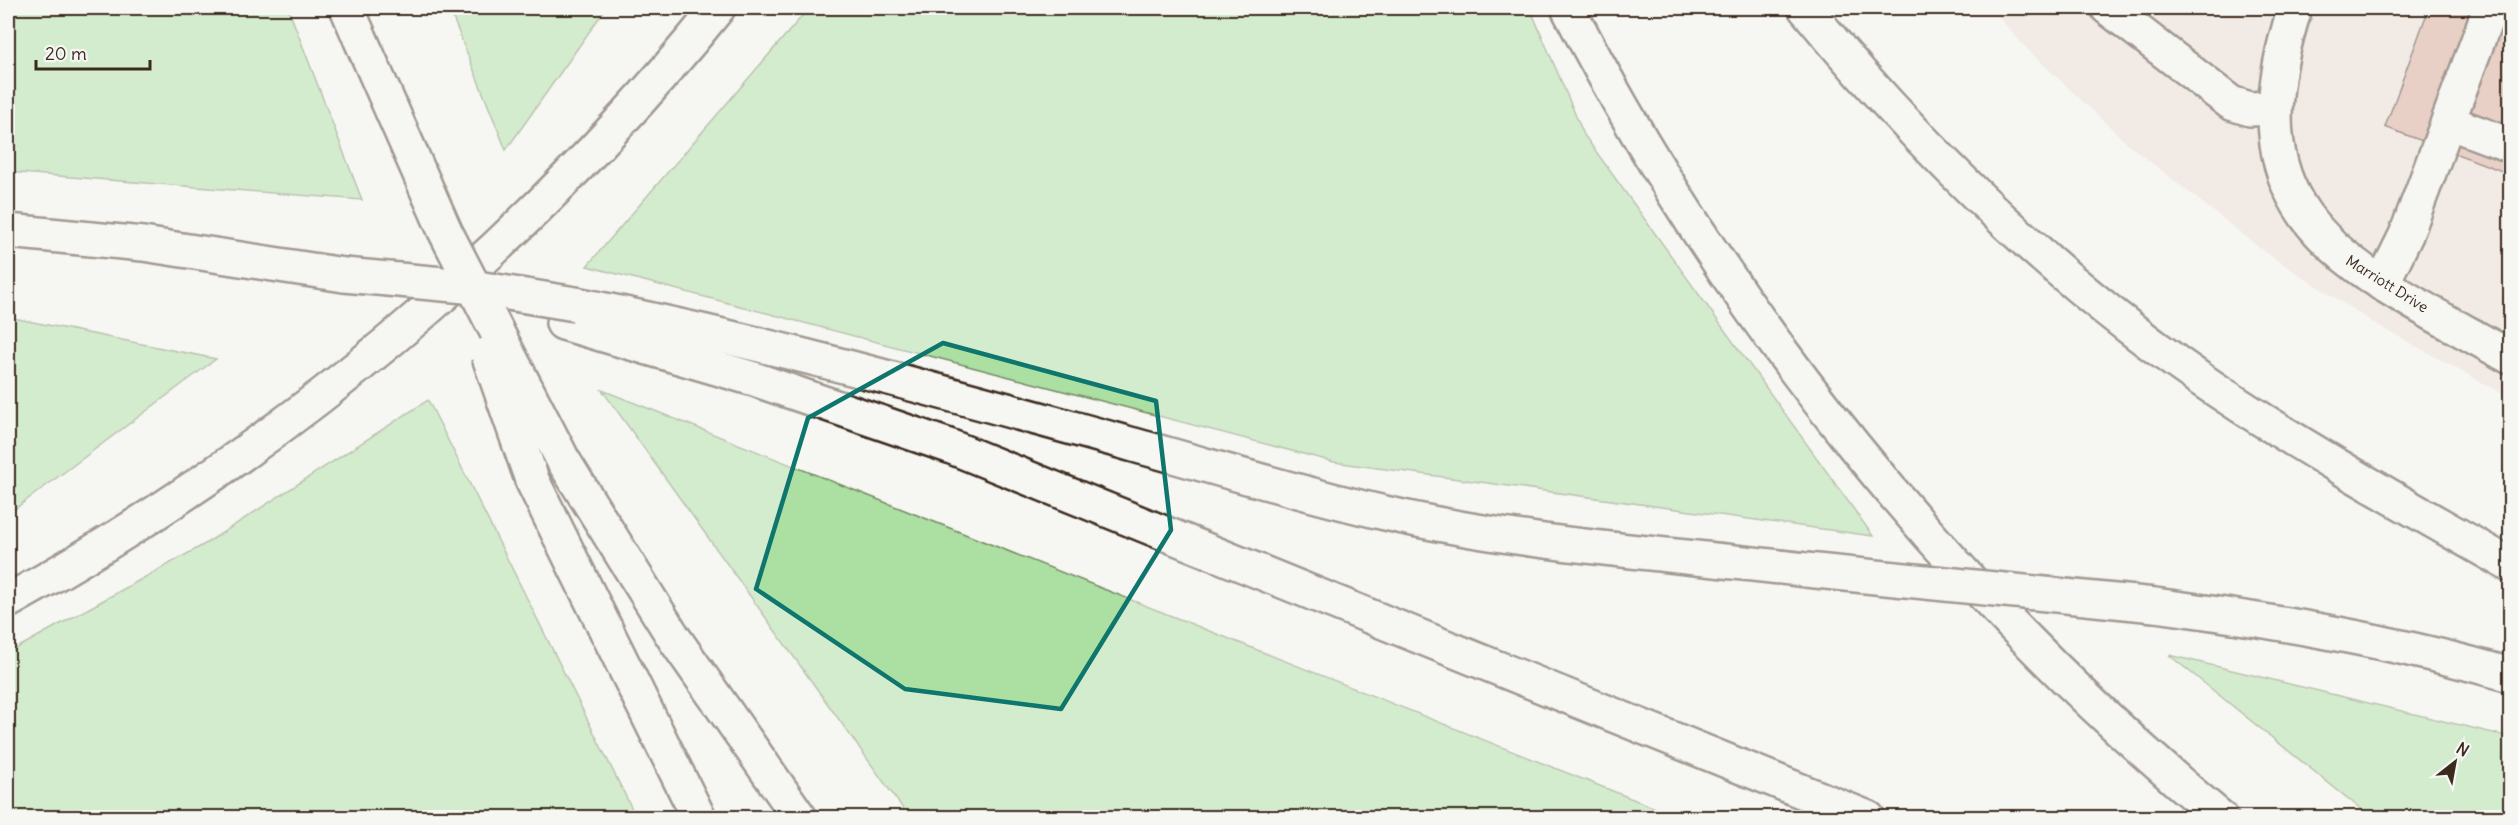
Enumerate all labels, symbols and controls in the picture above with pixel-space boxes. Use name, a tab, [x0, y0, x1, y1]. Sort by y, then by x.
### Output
scale bar	[36, 33, 150, 71]
text: 20 m	[45, 42, 87, 65]
street label: Marriott Drive	[2342, 251, 2432, 316]
north arrow	[2425, 732, 2485, 792]
text: N	[2453, 738, 2473, 761]

